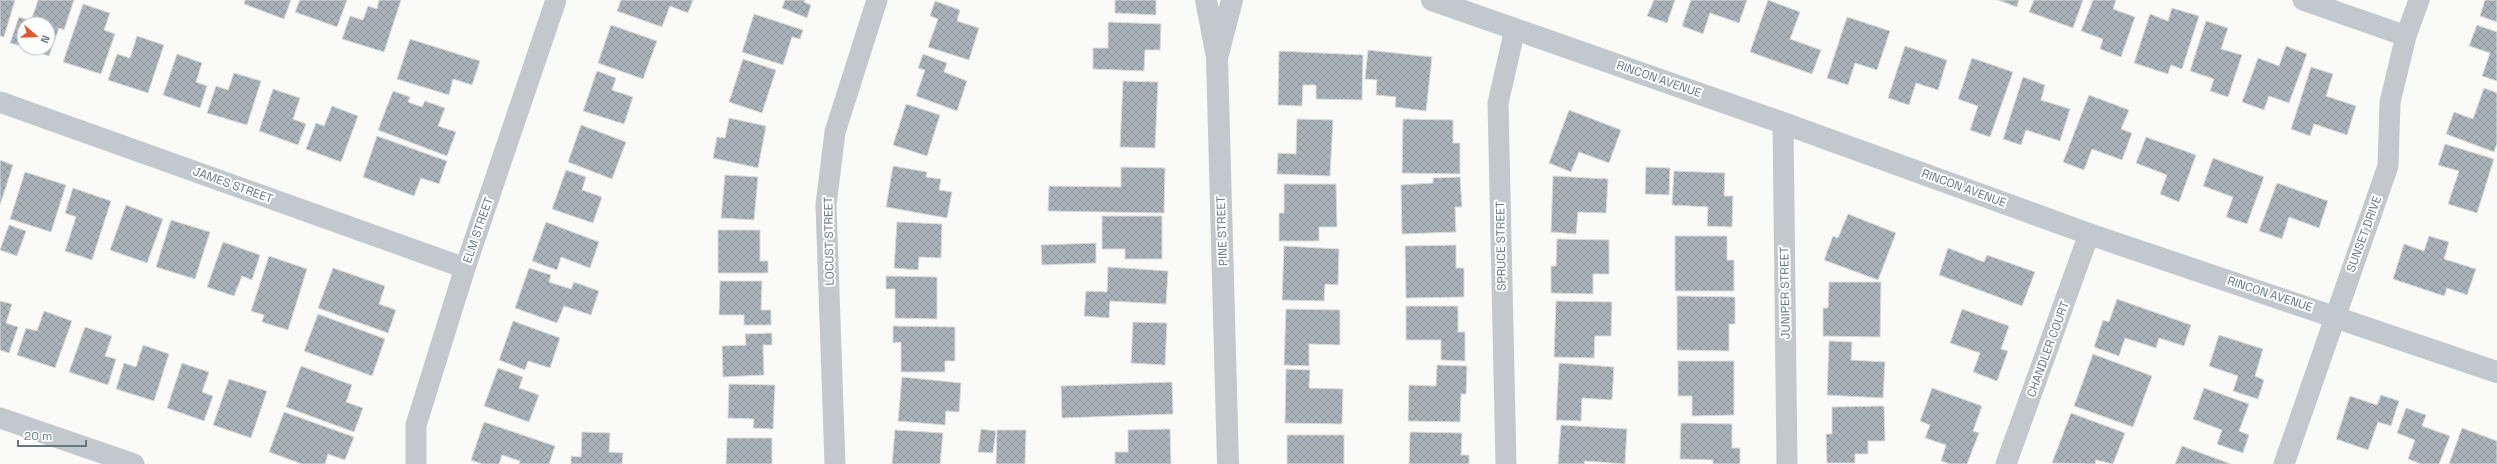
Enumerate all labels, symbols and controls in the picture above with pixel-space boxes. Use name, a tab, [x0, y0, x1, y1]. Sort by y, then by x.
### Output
north arrow	[16, 16, 56, 56]
text: N	[38, 33, 53, 45]
street label: RINCON AVENUE	[1614, 57, 1704, 101]
street label: JAMES STREET	[191, 163, 275, 207]
street label: RINCON AVENUE	[1919, 165, 2009, 211]
street label: SUNSET DRIVE	[2343, 193, 2385, 274]
street label: ELM STREET	[459, 195, 497, 265]
street label: LOCUST STREET	[820, 196, 838, 286]
street label: PINE STREET	[1213, 196, 1231, 266]
street label: SPRUCE STREET	[1492, 201, 1510, 291]
street label: JUNIPER STREET	[1776, 246, 1794, 340]
street label: RINCON AVENUE	[2225, 273, 2315, 315]
street label: CHANDLER COURT	[2023, 299, 2073, 399]
scale bar	[18, 422, 86, 448]
text: 20 m	[24, 428, 52, 444]

